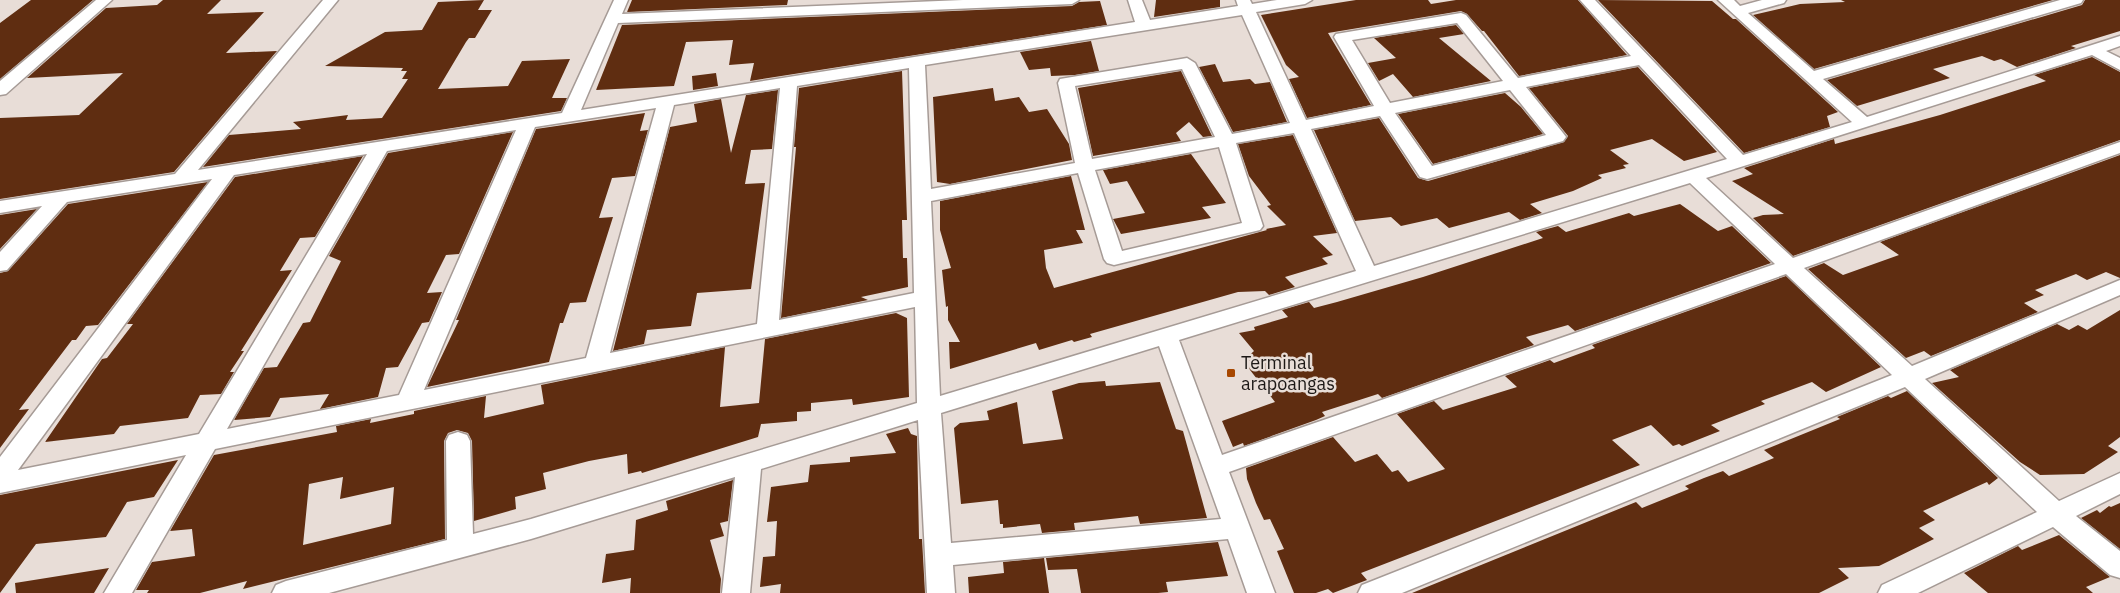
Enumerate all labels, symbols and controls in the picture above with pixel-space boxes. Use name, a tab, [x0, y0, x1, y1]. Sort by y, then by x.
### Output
place label: Terminal arapoangas	[1241, 351, 1335, 395]
marker: Terminal arapoangas	[1225, 367, 1237, 379]

